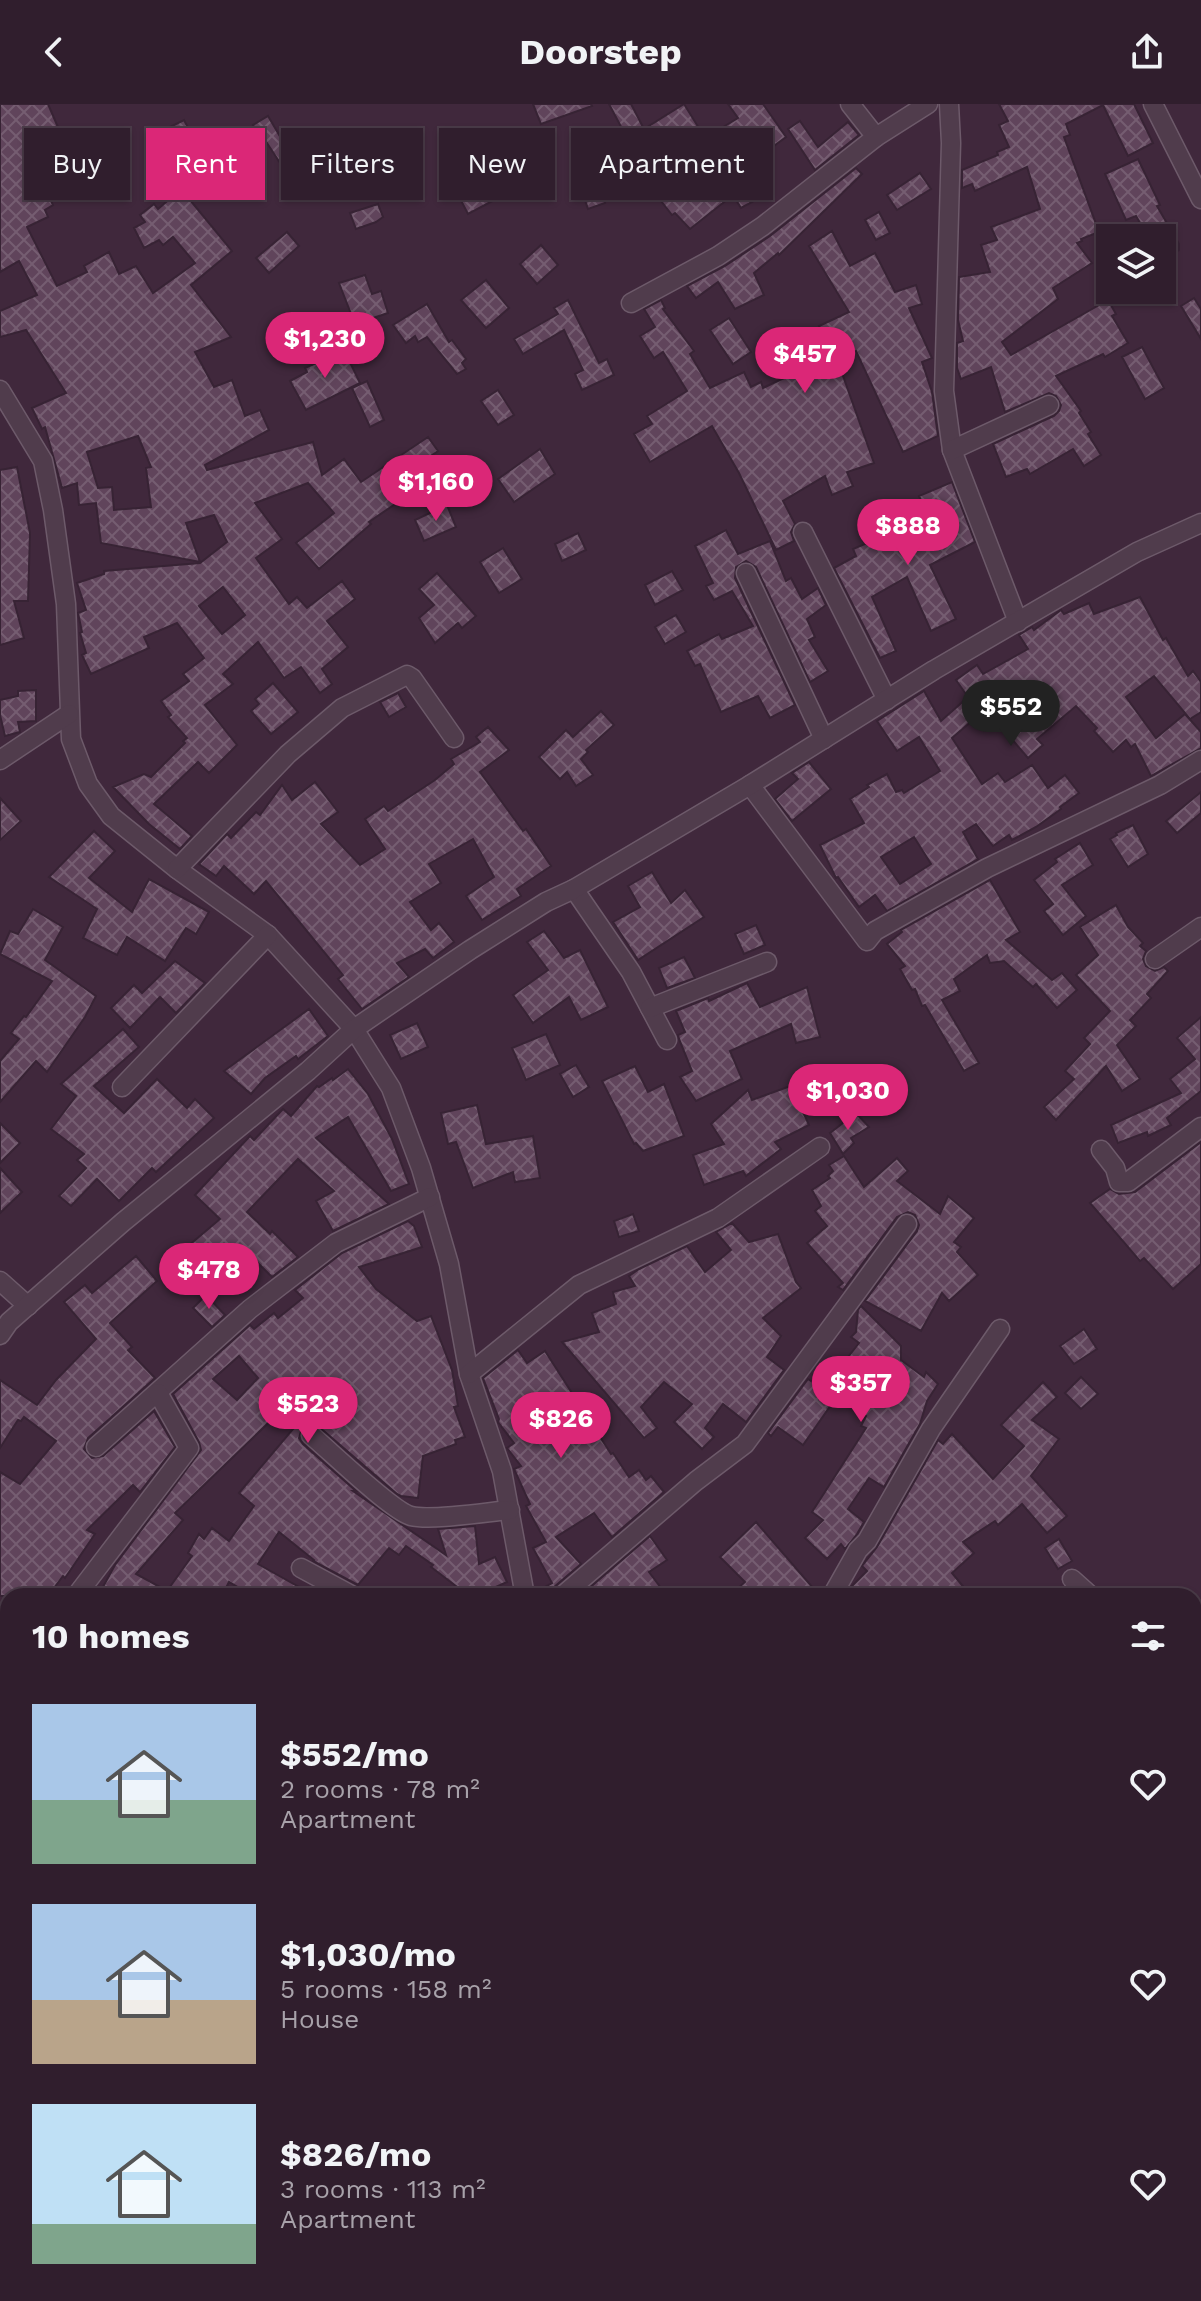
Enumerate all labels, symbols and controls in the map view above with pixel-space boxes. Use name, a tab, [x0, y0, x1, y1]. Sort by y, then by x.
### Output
icon: back	[32, 30, 76, 74]
icon: share	[1125, 30, 1169, 74]
text: Doorstep	[519, 31, 682, 73]
chip: Buy	[24, 128, 130, 200]
chip: Rent	[146, 128, 265, 200]
chip: Filters	[281, 128, 423, 200]
chip: New	[439, 128, 555, 200]
chip: Apartment	[571, 128, 773, 200]
map controls	[1096, 224, 1176, 304]
button: layers	[1096, 224, 1176, 304]
pin: $1,230	[260, 312, 390, 380]
text: $1,230	[283, 323, 367, 353]
pin: $457	[758, 327, 852, 395]
text: $457	[773, 338, 837, 368]
pin: $1,160	[371, 455, 501, 523]
text: $1,160	[398, 466, 474, 496]
pin: $888	[861, 499, 955, 567]
text: $888	[875, 510, 941, 540]
pin: $552	[964, 680, 1058, 748]
text: $552	[980, 691, 1042, 721]
pin: $1,030	[783, 1064, 913, 1132]
text: $1,030	[806, 1075, 890, 1105]
pin: $478	[162, 1243, 256, 1311]
text: $478	[177, 1254, 241, 1284]
pin: $357	[814, 1356, 908, 1424]
text: $357	[830, 1367, 892, 1397]
pin: $523	[261, 1377, 355, 1445]
text: $523	[277, 1388, 339, 1418]
pin: $826	[514, 1392, 608, 1460]
text: $826	[529, 1403, 593, 1433]
icon: filters	[1126, 1614, 1170, 1658]
text: 10 homes	[32, 1616, 190, 1656]
text: $552/mo	[280, 1734, 429, 1774]
icon: home	[96, 1736, 192, 1832]
icon: heart	[1126, 1762, 1170, 1806]
text: 2 rooms · 78 m²	[280, 1774, 480, 1804]
text: Apartment	[280, 1804, 416, 1834]
text: $1,030/mo	[280, 1934, 456, 1974]
icon: home	[96, 1936, 192, 2032]
icon: heart	[1126, 1962, 1170, 2006]
text: 5 rooms · 158 m²	[280, 1974, 491, 2004]
text: House	[280, 2004, 359, 2034]
text: $826/mo	[280, 2134, 431, 2174]
icon: home	[96, 2136, 192, 2232]
icon: heart	[1126, 2162, 1170, 2206]
text: 3 rooms · 113 m²	[280, 2174, 486, 2204]
text: Apartment	[280, 2204, 416, 2234]

